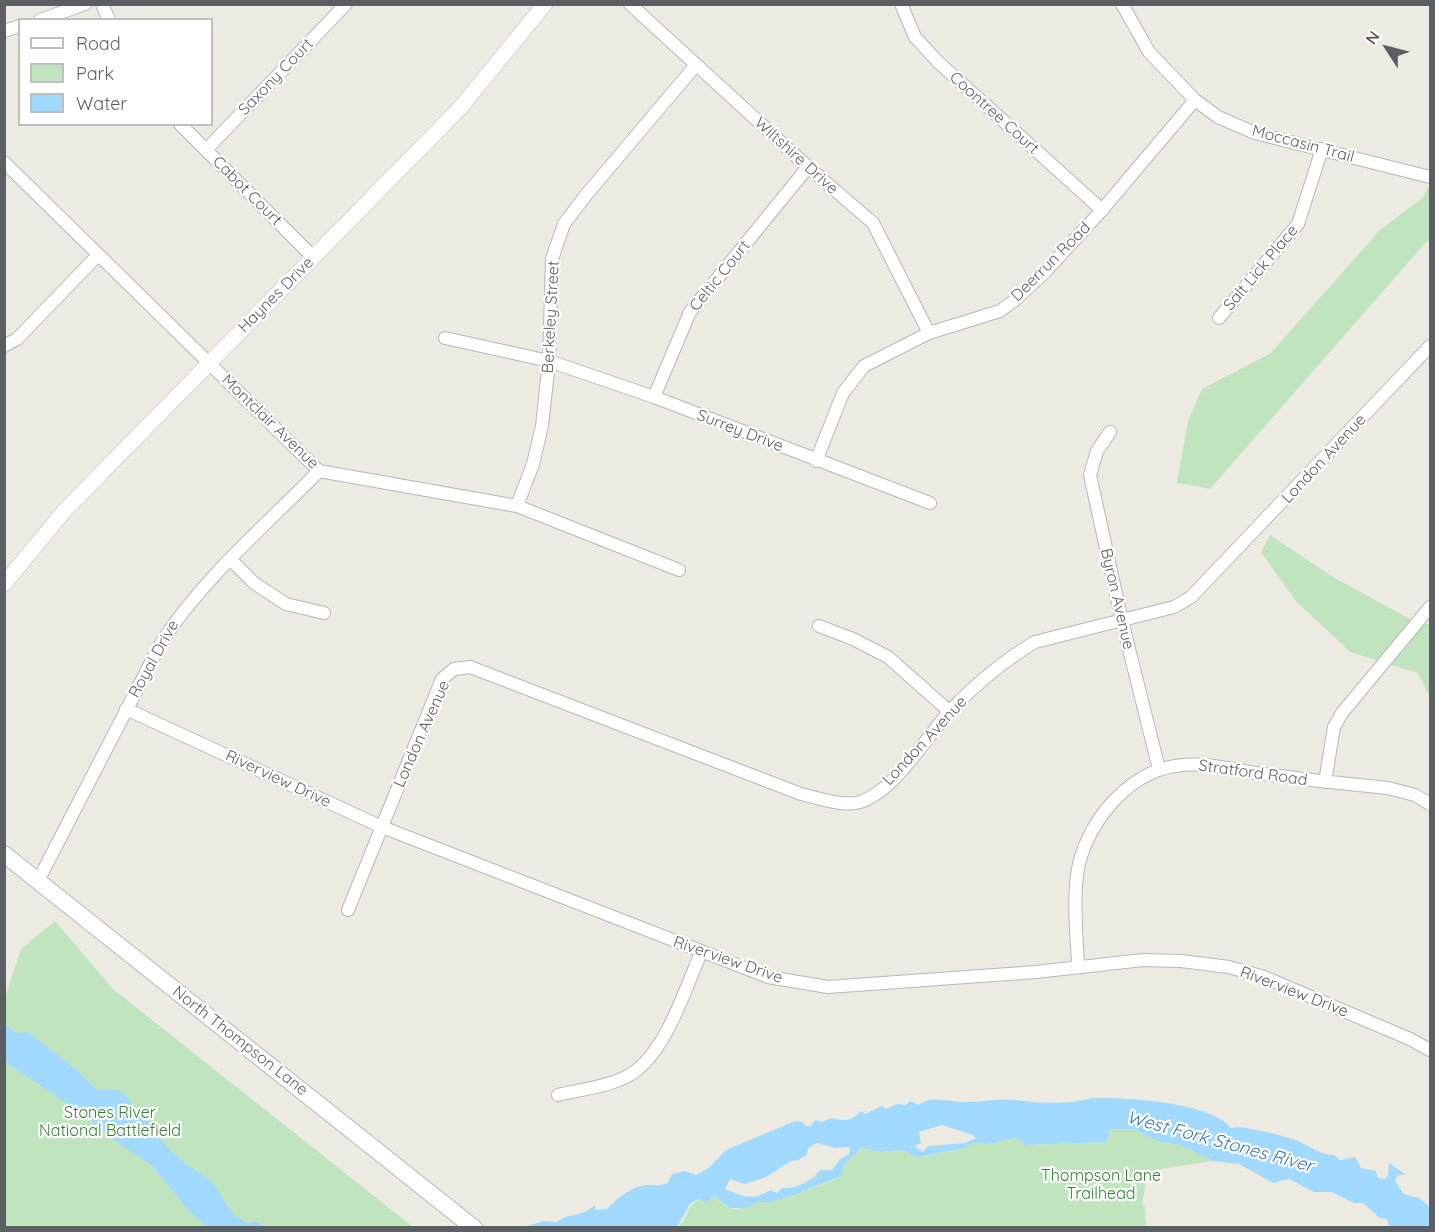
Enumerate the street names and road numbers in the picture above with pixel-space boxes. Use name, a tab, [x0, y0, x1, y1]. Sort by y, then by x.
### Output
street label: Saxony Court	[235, 35, 317, 119]
street label: Coontree Court	[945, 68, 1043, 158]
street label: Wiltshire Drive	[750, 113, 842, 199]
street label: Moccasin Trail	[1250, 121, 1356, 167]
street label: Cabot Court	[208, 152, 286, 230]
street label: Deerrun Road	[1007, 218, 1095, 306]
street label: Salt Lick Place	[1220, 221, 1302, 315]
street label: Celtic Court	[686, 237, 754, 315]
street label: Haynes Drive	[234, 253, 318, 337]
street label: Berkeley Street	[538, 260, 564, 374]
street label: Montclair Avenue	[217, 371, 323, 473]
street label: Surrey Drive	[694, 406, 786, 456]
street label: London Avenue	[1278, 410, 1370, 508]
street label: Byron Avenue	[1096, 547, 1138, 651]
street label: Royal Drive	[125, 617, 183, 701]
street label: London Avenue	[390, 678, 454, 790]
street label: London Avenue	[879, 692, 971, 790]
street label: Riverview Drive	[222, 746, 334, 812]
street label: Stratford Road	[1197, 756, 1309, 790]
street label: Riverview Drive	[671, 932, 785, 988]
street label: Riverview Drive	[1237, 963, 1351, 1021]
street label: North Thompson Lane	[169, 982, 311, 1100]

